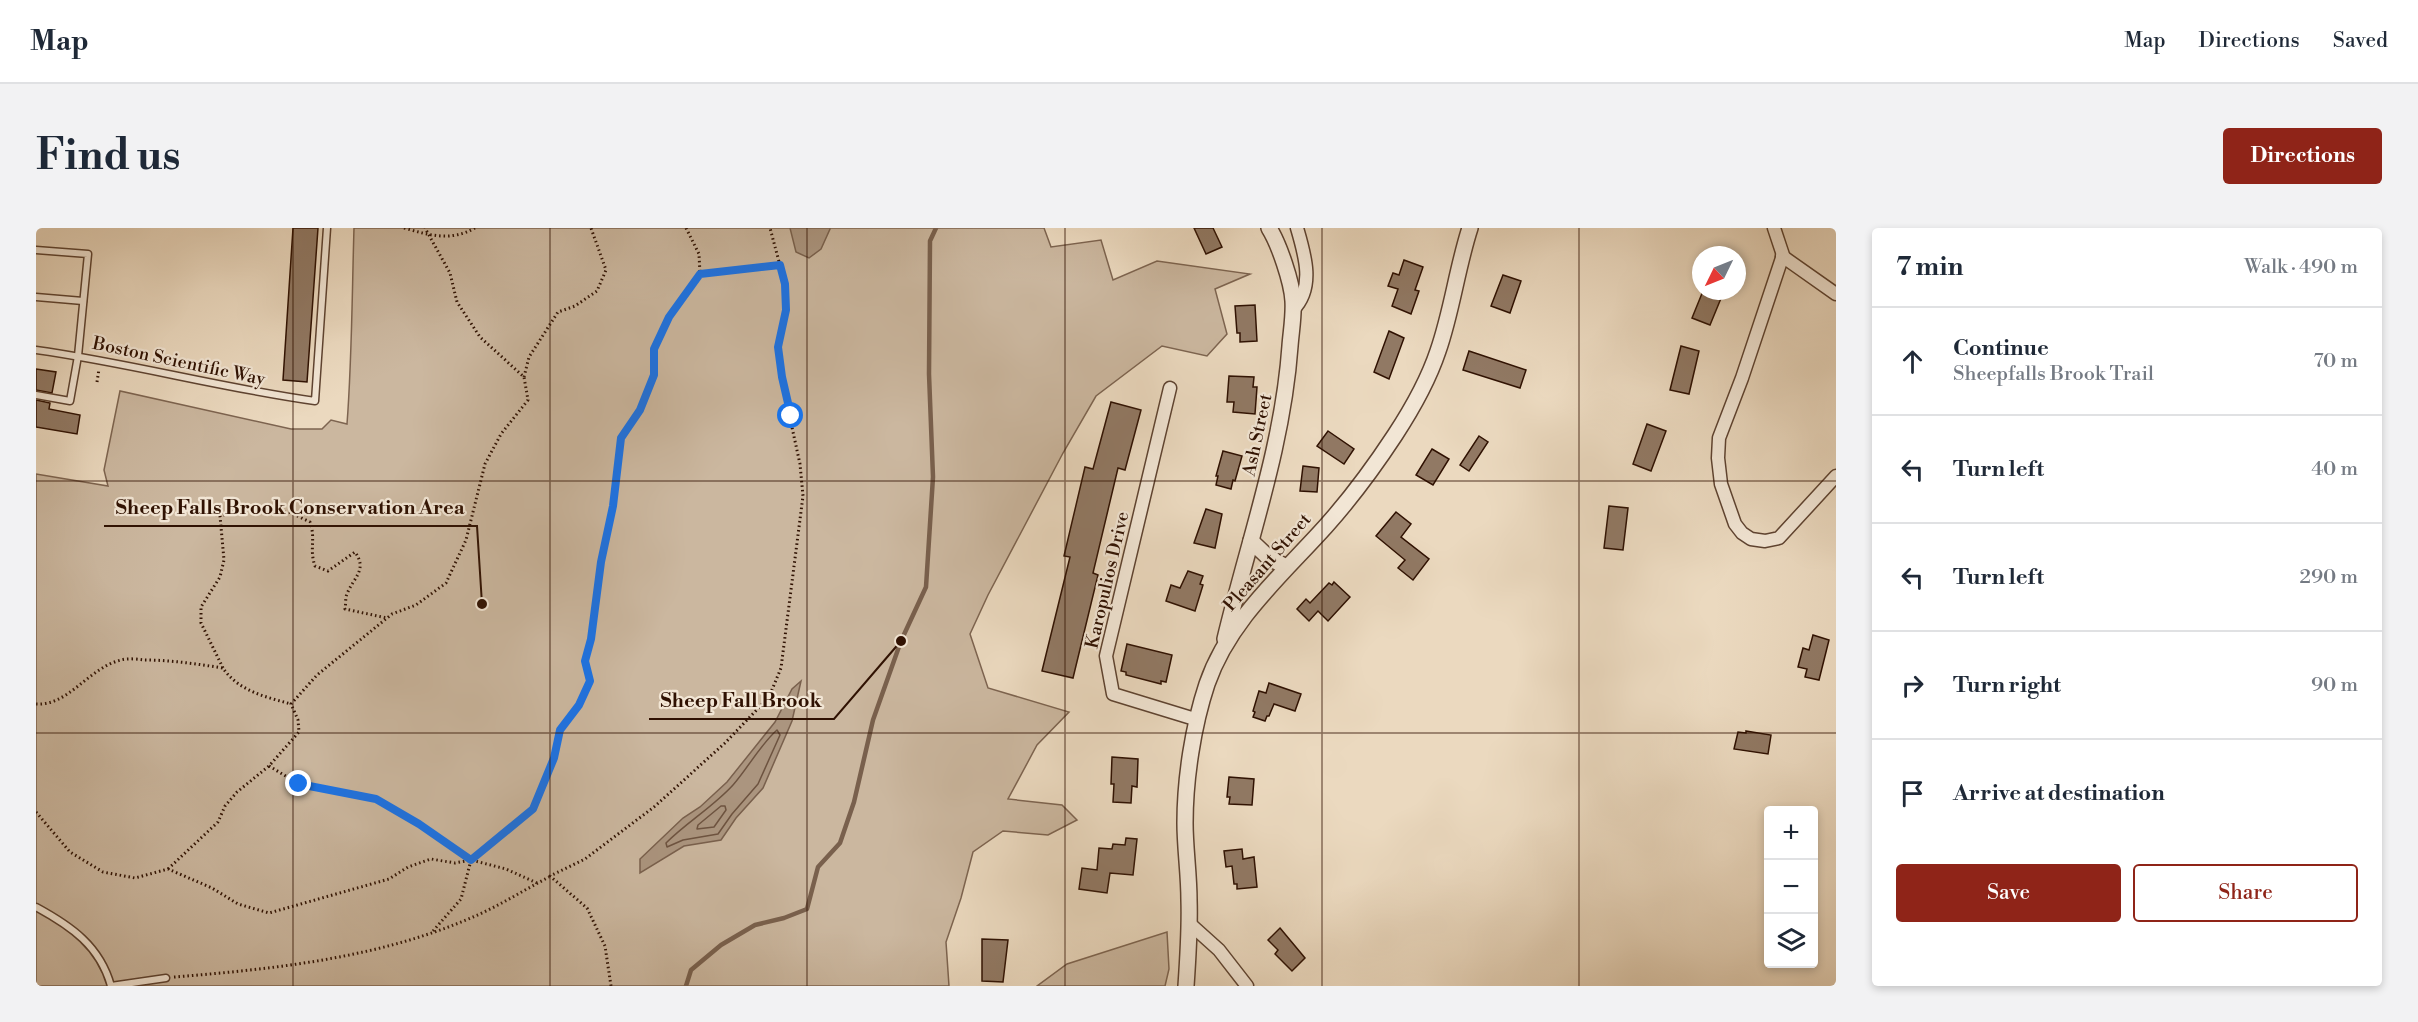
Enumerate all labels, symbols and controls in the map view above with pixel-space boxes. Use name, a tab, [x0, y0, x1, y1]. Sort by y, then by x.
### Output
text: Map	[30, 24, 89, 59]
text: Map	[2124, 28, 2166, 54]
text: Directions	[2199, 28, 2300, 54]
text: Saved	[2333, 28, 2388, 54]
button: Directions	[2223, 128, 2382, 184]
text: Find us	[36, 130, 180, 183]
north arrow	[1692, 246, 1746, 300]
text: 7 min	[1896, 251, 1963, 283]
text: Walk · 490 m	[2244, 255, 2358, 280]
street label: Boston Scientific Way	[90, 332, 267, 391]
text: Continue	[1953, 335, 2049, 362]
icon: ahead	[1896, 345, 1929, 378]
text: 70 m	[2314, 349, 2358, 374]
text: Sheepfalls Brook Trail	[1953, 362, 2154, 387]
street label: Ash Street	[1237, 391, 1278, 479]
route start	[777, 402, 803, 428]
icon: left	[1896, 453, 1929, 486]
text: Turn left	[1953, 456, 2044, 483]
text: 40 m	[2311, 457, 2358, 482]
callout: Sheep Falls Brook Conservation Area	[104, 488, 477, 526]
text: Sheep Falls Brook Conservation Area	[115, 496, 465, 521]
street label: Pleasant Street	[1219, 508, 1317, 616]
street label: Karopulios Drive	[1081, 509, 1134, 651]
icon: left	[1896, 561, 1929, 594]
text: Turn left	[1953, 564, 2044, 591]
text: 290 m	[2300, 565, 2358, 590]
icon: right	[1896, 669, 1929, 702]
text: Turn right	[1953, 672, 2061, 699]
text: 90 m	[2311, 673, 2358, 698]
callout: Sheep Fall Brook	[649, 681, 834, 719]
text: Sheep Fall Brook	[660, 689, 822, 714]
route end	[285, 770, 311, 796]
icon: arrive	[1896, 777, 1929, 810]
text: Arrive at destination	[1953, 780, 2165, 807]
map controls	[1764, 806, 1818, 968]
button: +	[1764, 806, 1818, 860]
button: −	[1764, 860, 1818, 914]
button: Save	[1896, 864, 2121, 922]
button: Share	[2133, 864, 2358, 922]
button: layers	[1764, 914, 1818, 968]

